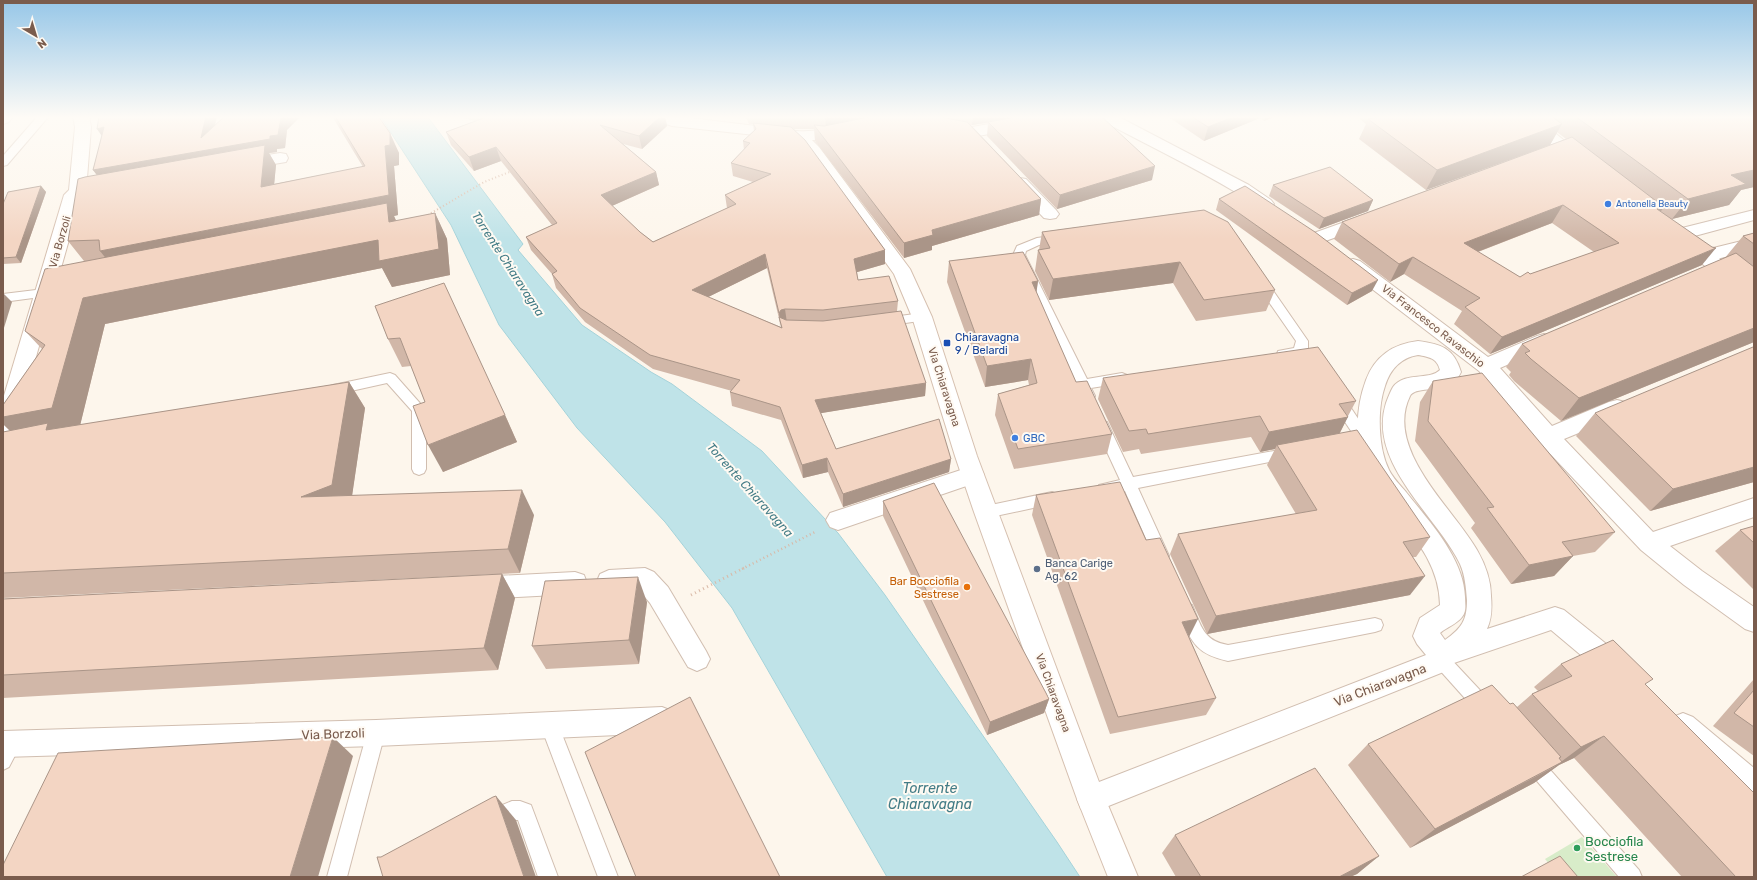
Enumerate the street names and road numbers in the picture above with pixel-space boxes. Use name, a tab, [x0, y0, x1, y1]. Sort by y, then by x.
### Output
street label: Via Borzoli	[46, 214, 74, 270]
street label: Via Francesco Ravaschio	[1379, 282, 1487, 370]
street label: Via Chiaravagna	[925, 346, 963, 428]
street label: Via Chiaravagna	[1033, 652, 1073, 734]
street label: Via Chiaravagna	[1332, 660, 1429, 710]
street label: Via Borzoli	[301, 725, 365, 743]

